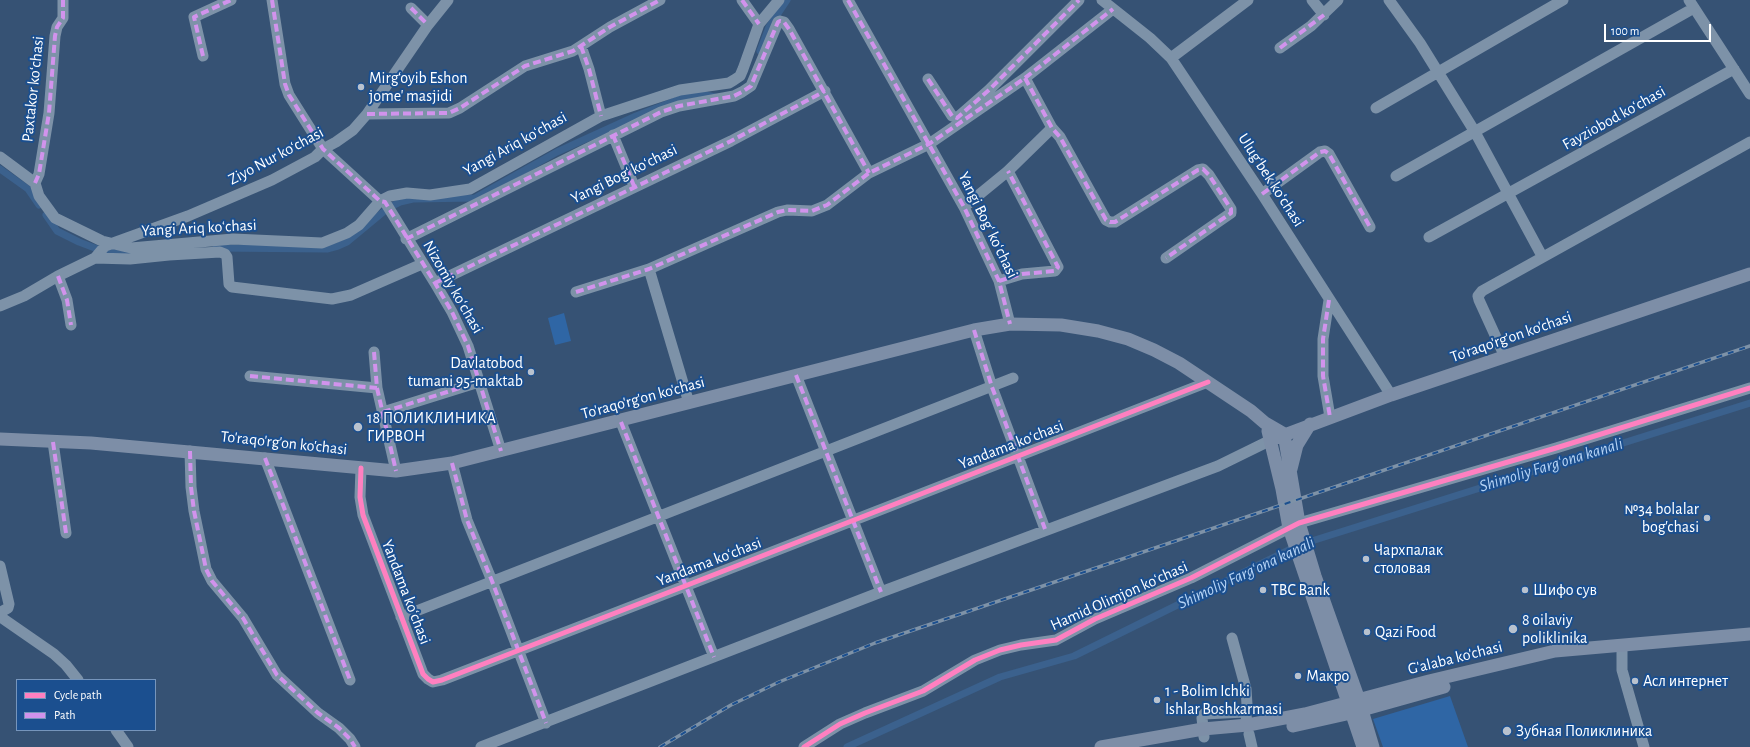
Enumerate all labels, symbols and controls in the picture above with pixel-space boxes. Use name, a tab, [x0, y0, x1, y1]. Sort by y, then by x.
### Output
scale bar	[1606, 16, 1713, 42]
text: 100 m	[1611, 25, 1639, 37]
street label: Paxtakor koʻchasi	[18, 35, 48, 143]
place label: Mirg‘oyib Eshon jome' masjidi	[369, 68, 467, 106]
marker: Mirg‘oyib Eshon jome' masjidi	[356, 82, 366, 92]
street label: Fayziobod koʻchasi	[1559, 82, 1669, 154]
street label: Yangi Ariq koʻchasi	[460, 108, 570, 180]
street label: Ziyo Nur koʻchasi	[225, 123, 327, 189]
street label: Ulugʻbek koʻchasi	[1234, 130, 1308, 230]
street label: Yangi Bogʻ koʻchasi	[568, 140, 680, 208]
street label: Yangi Bogʻ koʻchasi	[954, 169, 1022, 281]
street label: Yangi Ariq koʻchasi	[141, 215, 257, 241]
street label: Nizomiy koʻchasi	[419, 237, 487, 337]
street label: To'raqo'rg'on ko'chasi	[1448, 307, 1574, 367]
place label: Davlatobod tumani 95-maktab	[408, 353, 523, 391]
marker: Davlatobod tumani 95-maktab	[526, 367, 536, 377]
street label: To'raqo'rg'on ko'chasi	[579, 372, 707, 424]
place label: 18 ПОЛИКЛИНИКА ГИРВОН	[367, 408, 496, 446]
street label: Yandama koʻchasi	[956, 416, 1066, 474]
marker: 18 ПОЛИКЛИНИКА ГИРВОН	[352, 421, 364, 433]
street label: To'raqo'rg'on ko'chasi	[220, 427, 348, 459]
water label: Shimoliy Fargʻona kanali	[1477, 433, 1625, 497]
place label: №34 bolalar bog'chasi	[1624, 499, 1699, 537]
marker: №34 bolalar bog'chasi	[1702, 513, 1712, 523]
water label: Shimoliy Fargʻona kanali	[1174, 532, 1318, 614]
street label: Yandama koʻchasi	[654, 533, 764, 591]
street label: Yandama koʻchasi	[377, 537, 435, 647]
place label: Чархпалак столовая	[1374, 540, 1443, 578]
marker: Чархпалак столовая	[1361, 554, 1371, 564]
street label: Hamid Olimjon koʻchasi	[1047, 557, 1191, 635]
place label: TBC Bank	[1271, 580, 1330, 600]
place label: Шифо сув	[1533, 580, 1597, 600]
marker: TBC Bank	[1258, 585, 1268, 595]
marker: Шифо сув	[1520, 585, 1530, 595]
place label: 8 oilaviy poliklinika	[1522, 610, 1587, 648]
place label: Qazi Food	[1375, 622, 1436, 642]
marker: 8 oilaviy poliklinika	[1507, 623, 1519, 635]
marker: Qazi Food	[1362, 627, 1372, 637]
street label: G'alaba ko'chasi	[1406, 637, 1504, 679]
place label: Макро	[1306, 666, 1349, 686]
marker: Макро	[1293, 671, 1303, 681]
place label: Асл интернет	[1643, 671, 1728, 691]
marker: Асл интернет	[1630, 676, 1640, 686]
legend	[16, 679, 156, 731]
place label: 1 - Bolim Ichki Ishlar Boshkarmasi	[1165, 681, 1282, 719]
text: Cycle path	[54, 689, 102, 701]
marker: 1 - Bolim Ichki Ishlar Boshkarmasi	[1152, 695, 1162, 705]
text: Path	[54, 709, 76, 721]
place label: Зубная Поликлиника	[1516, 721, 1652, 741]
marker: Зубная Поликлиника	[1501, 725, 1513, 737]

